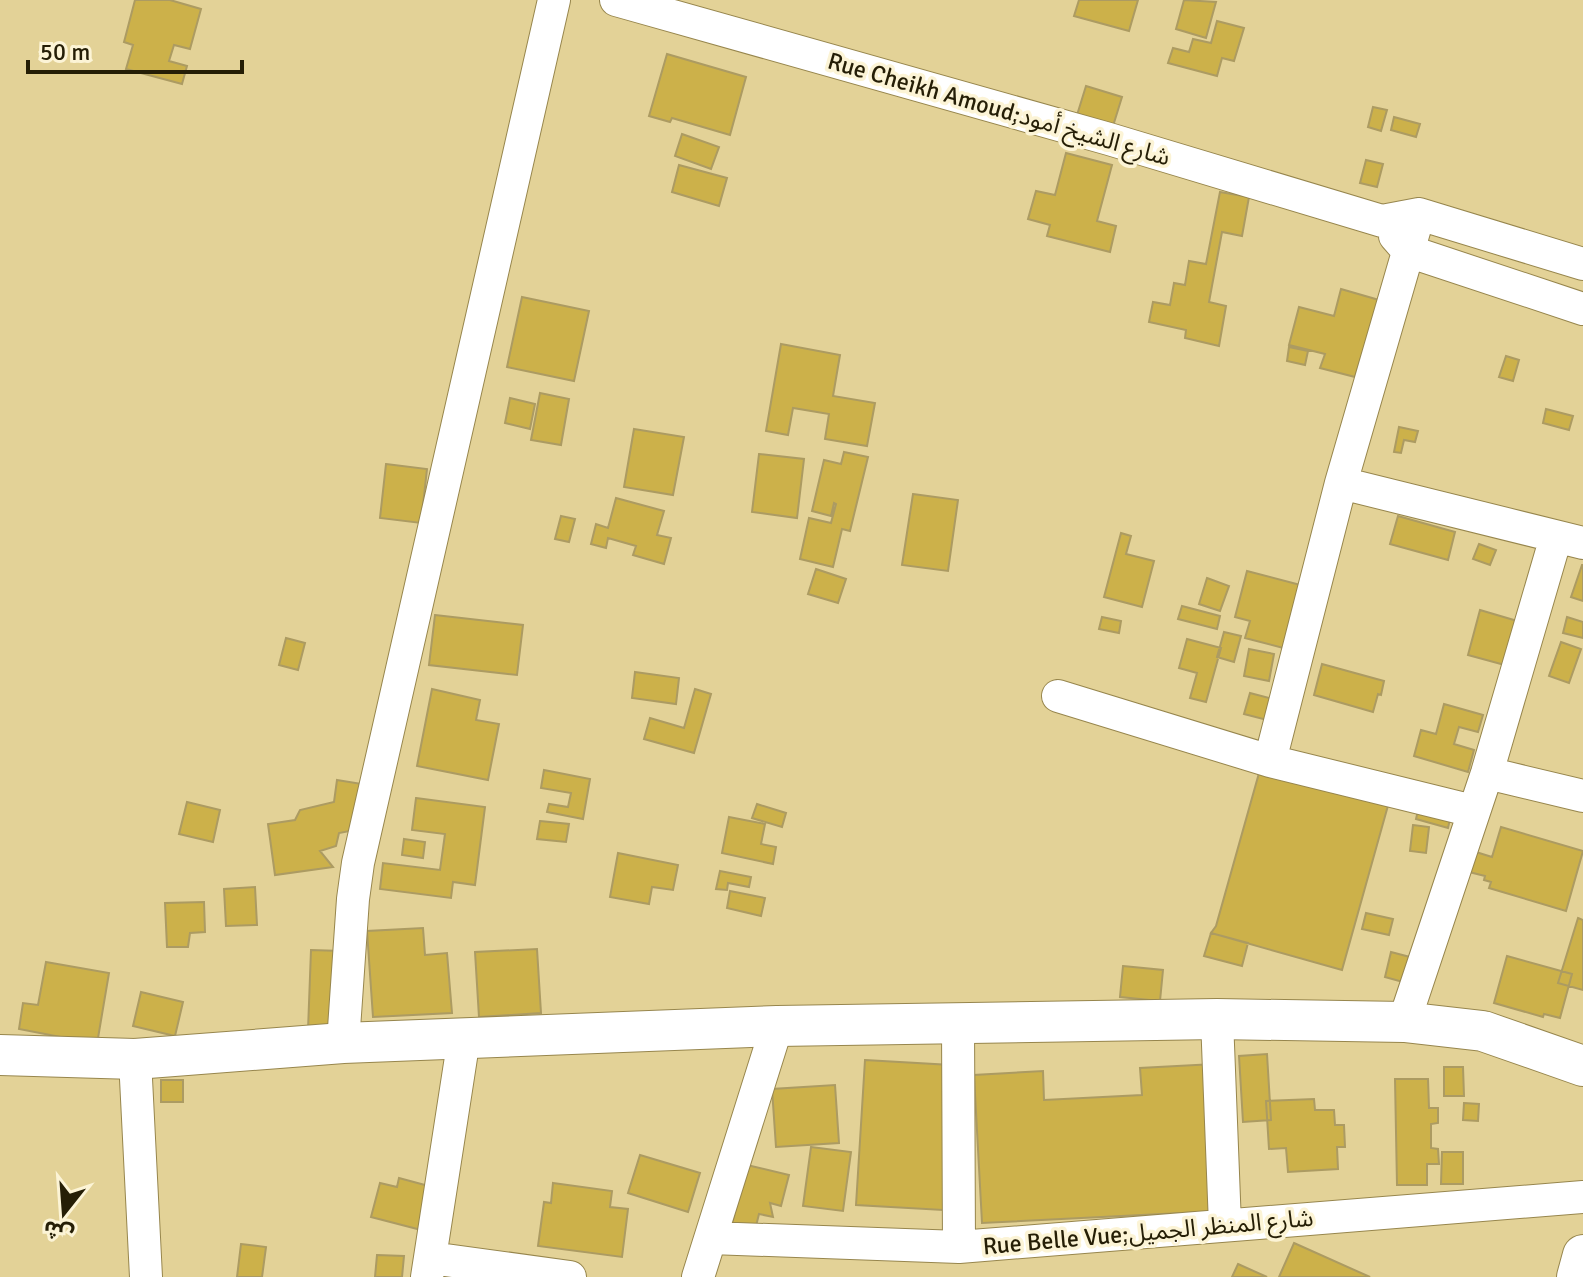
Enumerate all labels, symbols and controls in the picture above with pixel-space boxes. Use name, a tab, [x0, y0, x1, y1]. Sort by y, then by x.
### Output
scale bar	[28, 24, 242, 74]
text: 50 m	[40, 37, 90, 67]
street label: Rue Cheikh Amoud;شارع الشيخ أمود	[824, 45, 1174, 174]
north arrow	[24, 1173, 104, 1253]
street label: Rue Belle Vue;شارع المنظر الجميل	[981, 1203, 1315, 1263]
text: ش	[40, 1214, 77, 1249]

